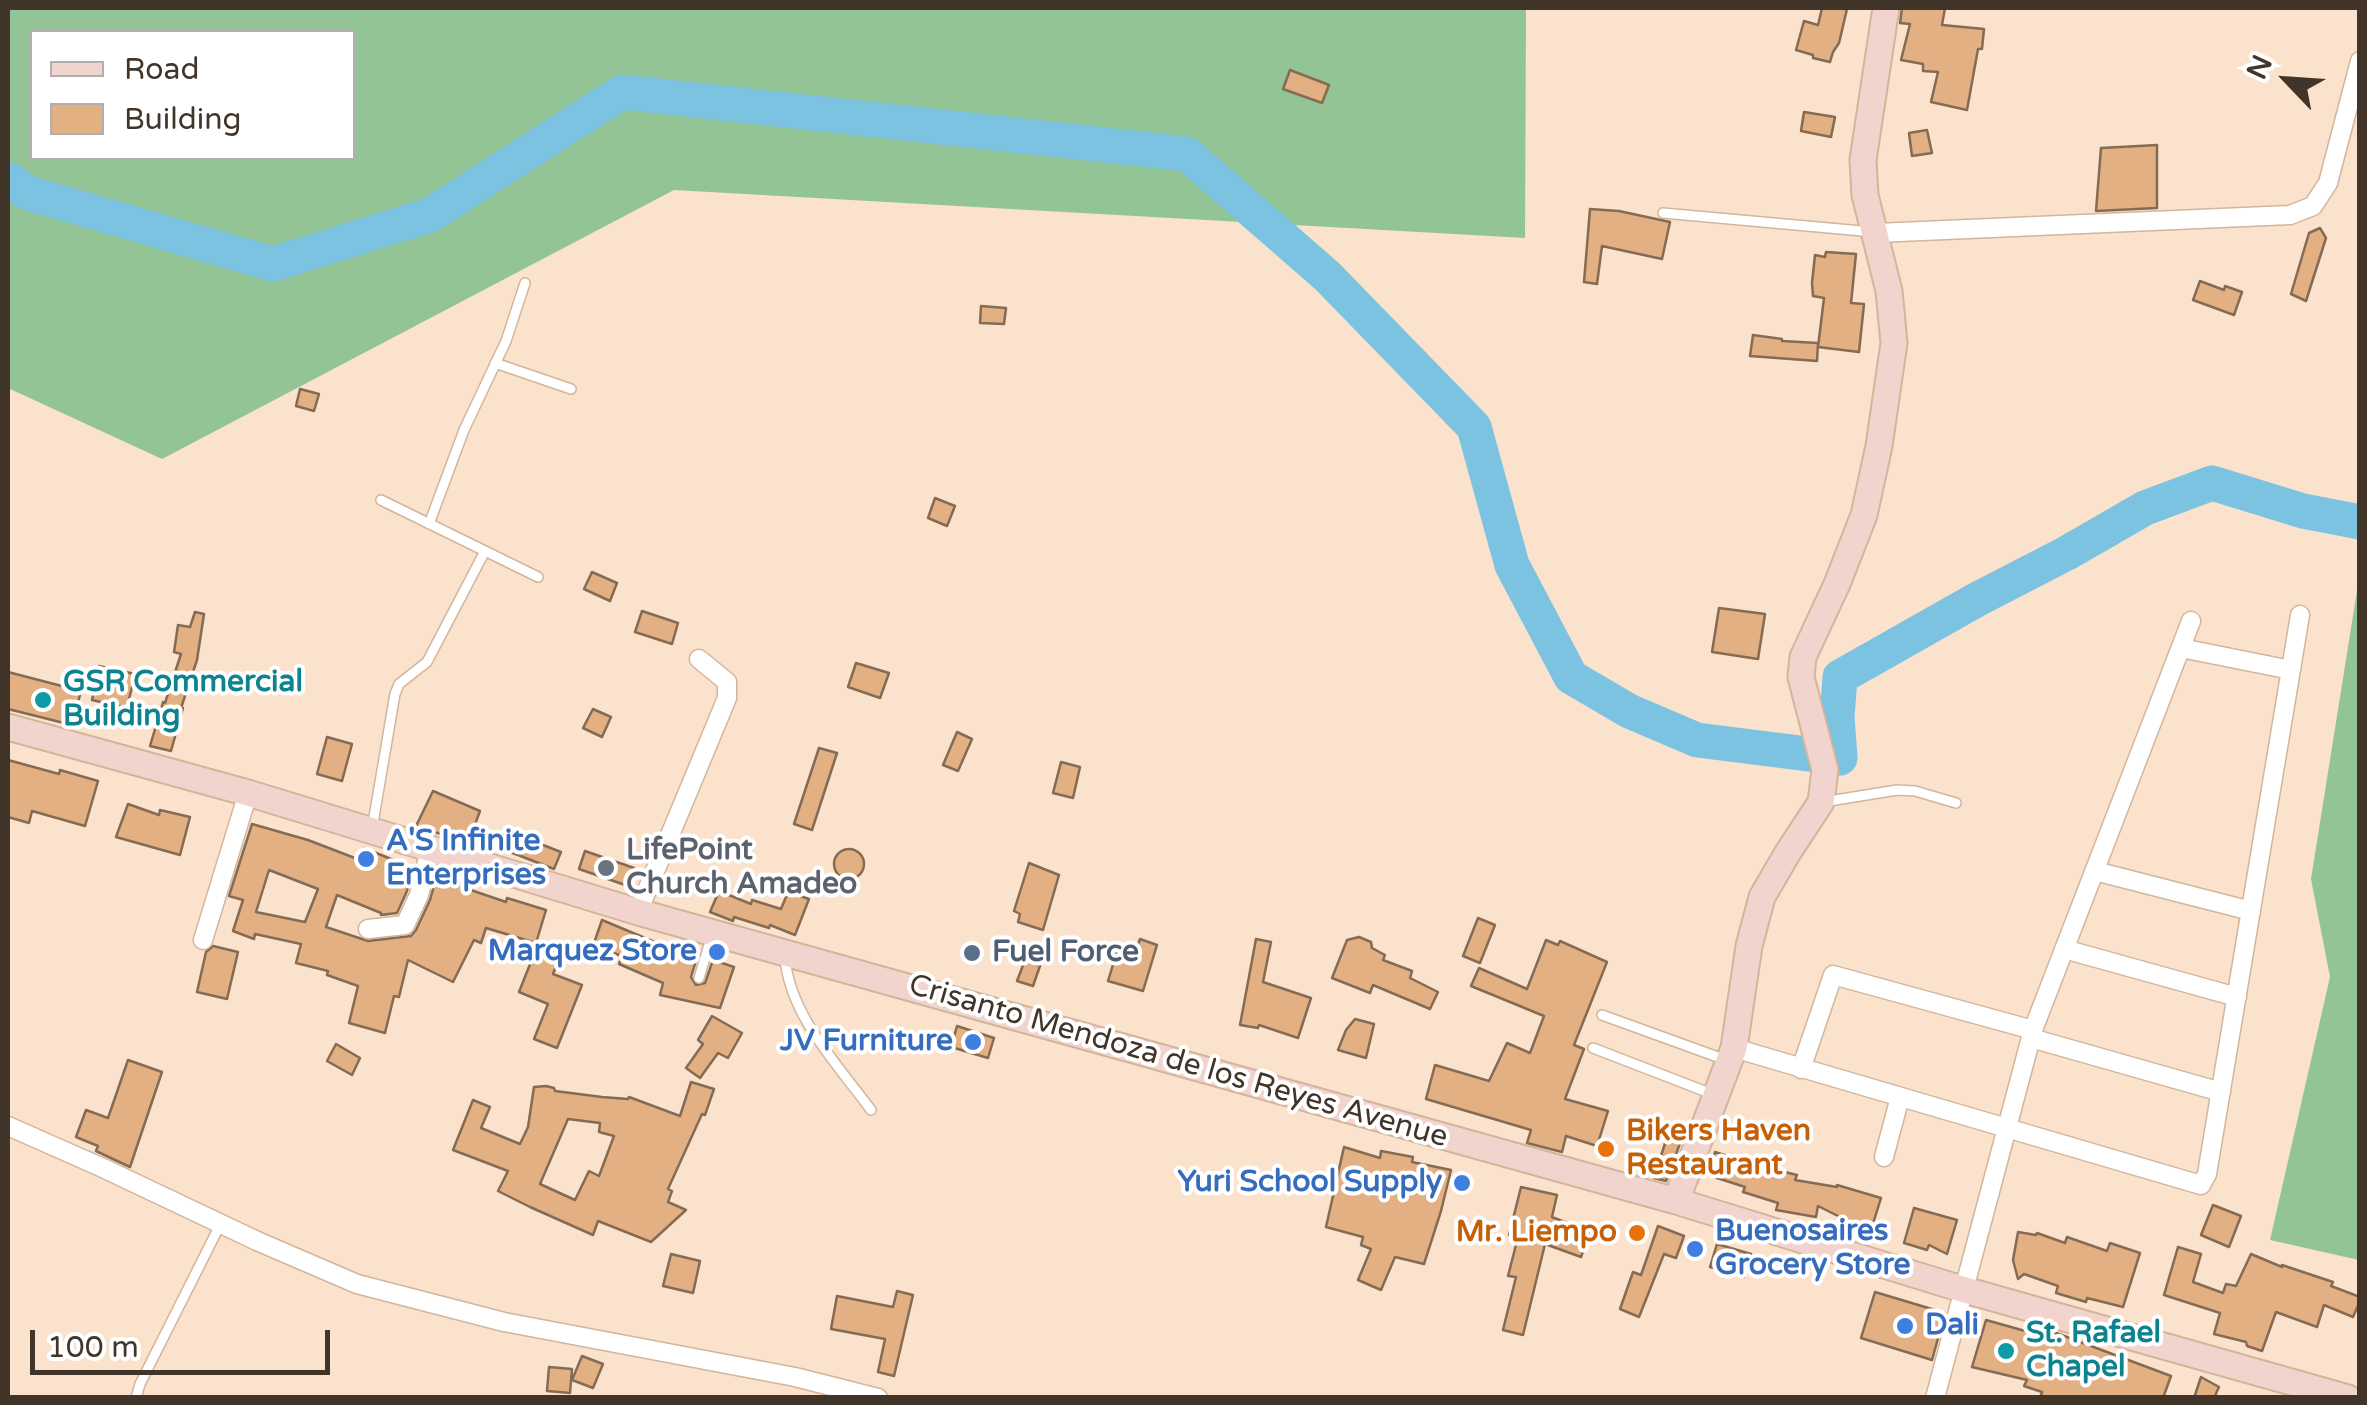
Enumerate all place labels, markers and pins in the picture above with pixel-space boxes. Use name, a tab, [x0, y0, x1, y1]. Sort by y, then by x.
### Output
place label: GSR Commercial Building	[63, 665, 303, 736]
marker: GSR Commercial Building	[32, 689, 54, 711]
place label: A'S Infinite Enterprises	[386, 824, 546, 894]
place label: LifePoint Church Amadeo	[626, 833, 857, 904]
marker: A'S Infinite Enterprises	[355, 848, 377, 870]
marker: LifePoint Church Amadeo	[595, 857, 617, 879]
place label: Marquez Store	[488, 934, 697, 970]
place label: Fuel Force	[992, 935, 1139, 971]
marker: Marquez Store	[706, 941, 728, 963]
marker: Fuel Force	[961, 942, 983, 964]
place label: JV Furniture	[780, 1024, 953, 1060]
marker: JV Furniture	[962, 1031, 984, 1053]
place label: Bikers Haven Restaurant	[1626, 1114, 1811, 1184]
marker: Bikers Haven Restaurant	[1595, 1138, 1617, 1160]
place label: Yuri School Supply	[1177, 1165, 1442, 1201]
marker: Yuri School Supply	[1451, 1172, 1473, 1194]
place label: Buenosaires Grocery Store	[1715, 1214, 1911, 1284]
place label: Mr. Liempo	[1456, 1215, 1617, 1251]
marker: Mr. Liempo	[1626, 1222, 1648, 1244]
marker: Buenosaires Grocery Store	[1684, 1238, 1706, 1260]
place label: Dali	[1925, 1308, 1979, 1344]
marker: Dali	[1894, 1315, 1916, 1337]
place label: St. Rafael Chapel	[2026, 1316, 2161, 1386]
marker: St. Rafael Chapel	[1995, 1340, 2017, 1362]

